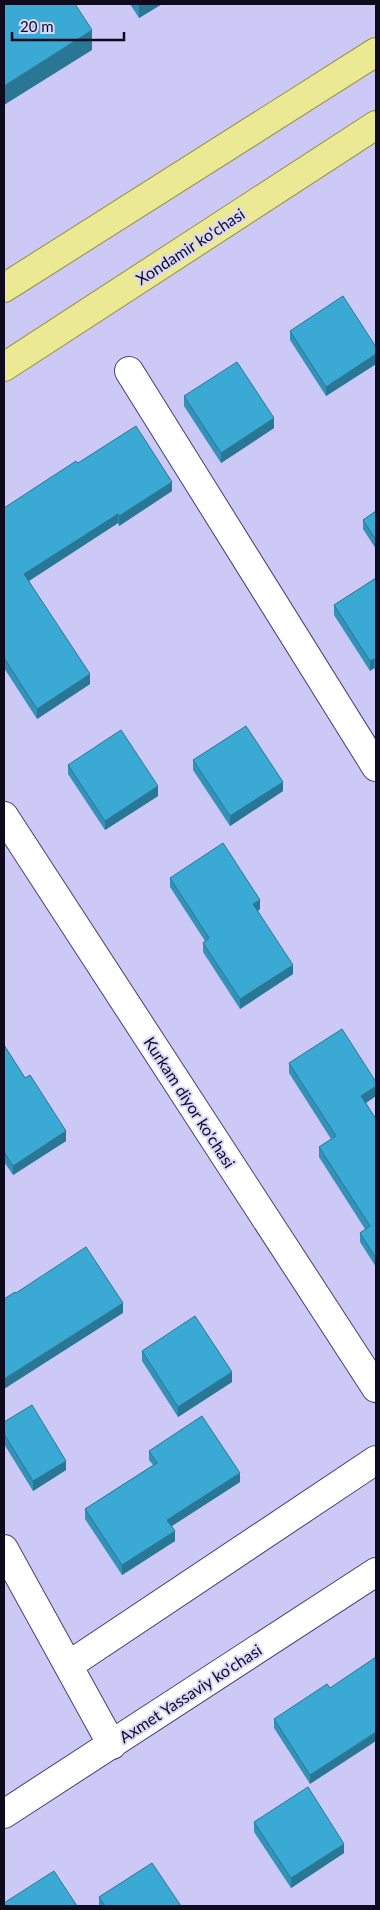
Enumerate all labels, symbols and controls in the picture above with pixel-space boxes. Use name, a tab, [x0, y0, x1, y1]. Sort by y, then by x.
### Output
scale bar	[12, 10, 125, 42]
text: 20 m	[20, 17, 54, 35]
street label: Xondamir ko'chasi	[132, 204, 248, 288]
street label: Kurkam diyor ko'chasi	[141, 1033, 239, 1171]
street label: Axmet Yassaviy ko'chasi	[115, 1640, 265, 1746]

